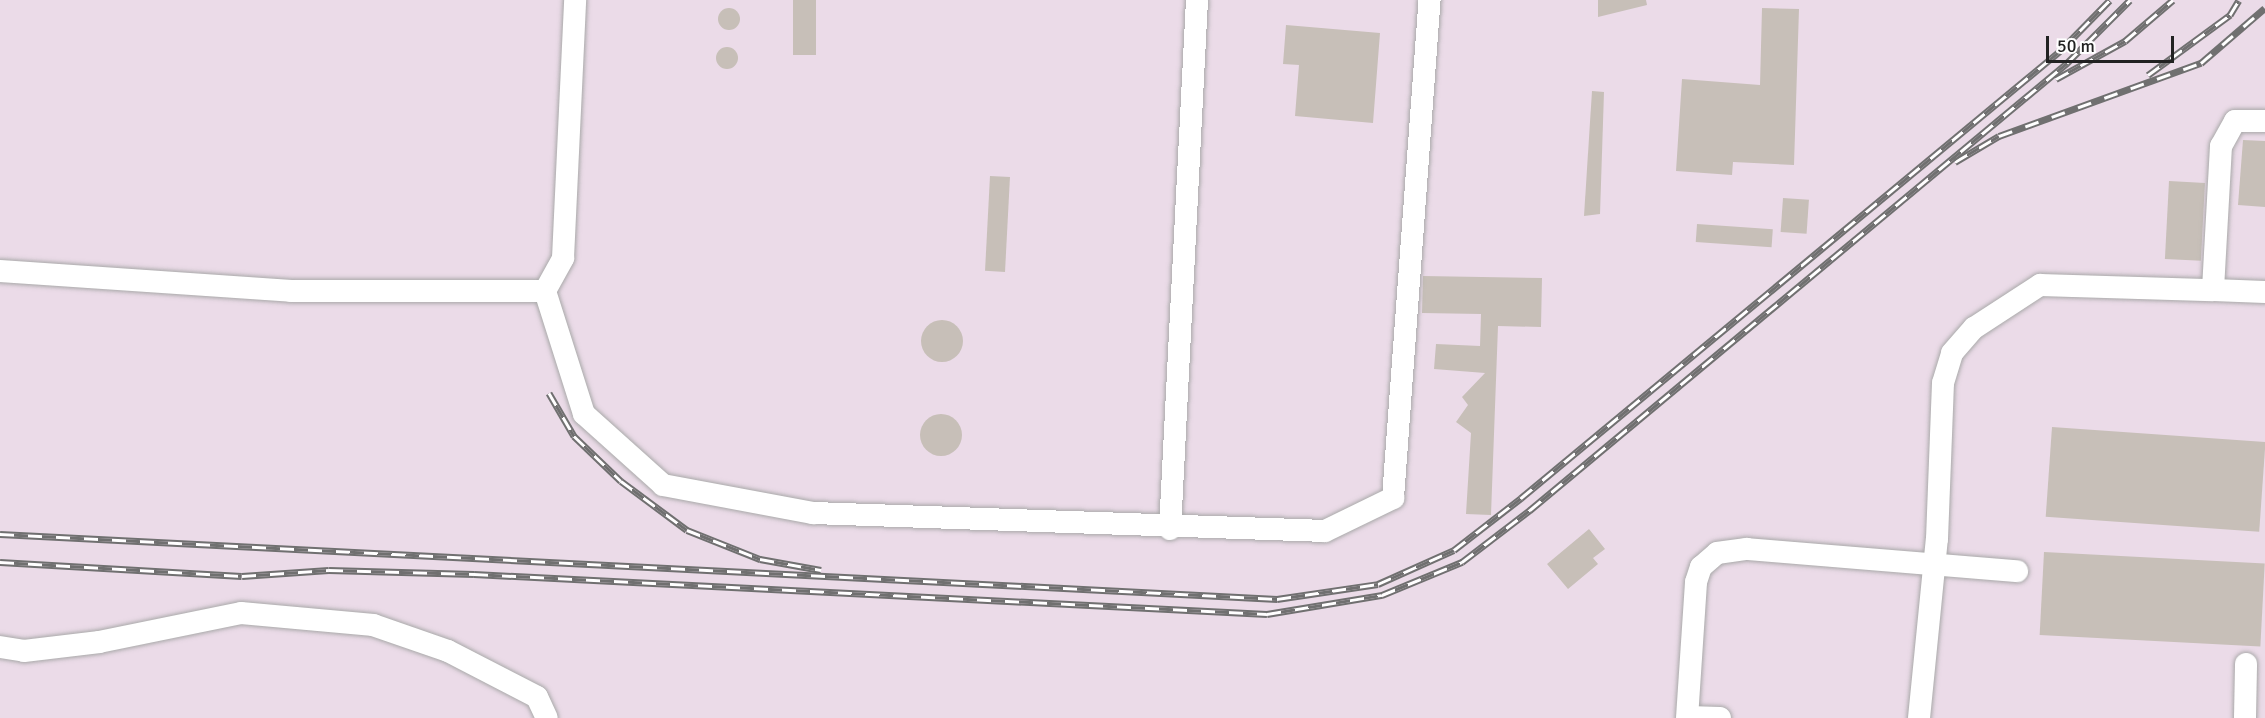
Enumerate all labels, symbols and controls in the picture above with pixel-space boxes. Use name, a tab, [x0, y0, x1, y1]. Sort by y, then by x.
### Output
scale bar	[2049, 24, 2176, 62]
text: 50 m	[2057, 35, 2095, 57]

